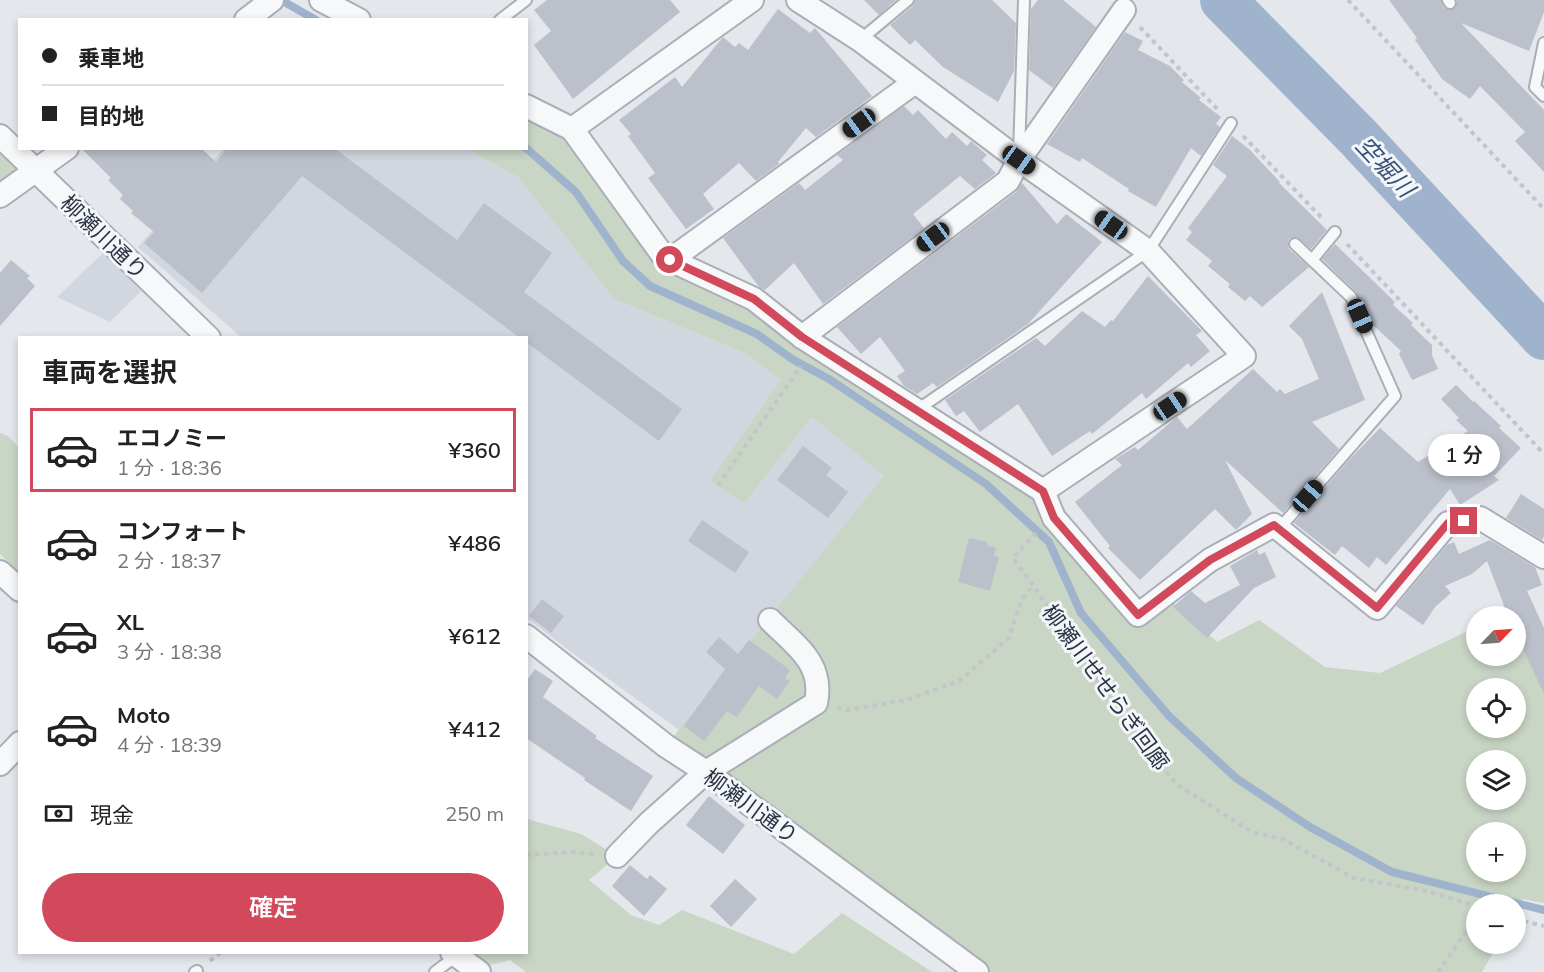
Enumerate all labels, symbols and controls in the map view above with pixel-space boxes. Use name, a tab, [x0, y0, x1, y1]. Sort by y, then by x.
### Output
text: 乗車地	[78, 44, 144, 72]
text: 目的地	[78, 102, 144, 130]
car	[839, 105, 879, 141]
water label: 空堀川	[1350, 130, 1423, 205]
car	[999, 142, 1039, 178]
street label: 柳瀬川通り	[55, 189, 153, 285]
car	[1091, 207, 1131, 243]
car	[913, 219, 953, 255]
route start	[656, 246, 683, 273]
car	[1344, 296, 1376, 336]
text: 車両を選択	[42, 355, 177, 389]
car	[1150, 388, 1190, 424]
icon: car	[45, 423, 99, 477]
text: エコノミー	[117, 424, 227, 452]
callout: 1 分	[1428, 434, 1500, 476]
text: ¥360	[448, 436, 501, 464]
text: 1 分	[1445, 442, 1483, 467]
text: 1 分 · 18:36	[117, 455, 222, 480]
car	[1289, 477, 1327, 515]
route end	[1450, 507, 1477, 534]
icon: car	[45, 516, 99, 570]
text: コンフォート	[117, 517, 248, 545]
text: ¥486	[448, 529, 501, 557]
text: 2 分 · 18:37	[117, 548, 222, 573]
street label: 柳瀬川せせらぎ回廊	[1036, 599, 1176, 775]
north arrow	[1466, 606, 1526, 666]
map controls	[1466, 606, 1526, 954]
text: XL	[117, 608, 144, 636]
icon: car	[45, 609, 99, 663]
text: ¥612	[448, 622, 501, 650]
text: 3 分 · 18:38	[117, 639, 222, 664]
button: locate	[1466, 678, 1526, 738]
text: Moto	[117, 701, 170, 729]
icon: car	[45, 702, 99, 756]
text: ¥412	[448, 715, 501, 743]
text: 4 分 · 18:39	[117, 732, 222, 757]
button: layers	[1466, 750, 1526, 810]
street label: 柳瀬川通り	[698, 762, 804, 850]
icon: cash	[42, 797, 75, 830]
text: 現金	[90, 801, 134, 829]
text: 250 m	[445, 801, 504, 826]
button: +	[1466, 822, 1526, 882]
button: 確定	[42, 873, 504, 942]
button: −	[1466, 894, 1526, 954]

